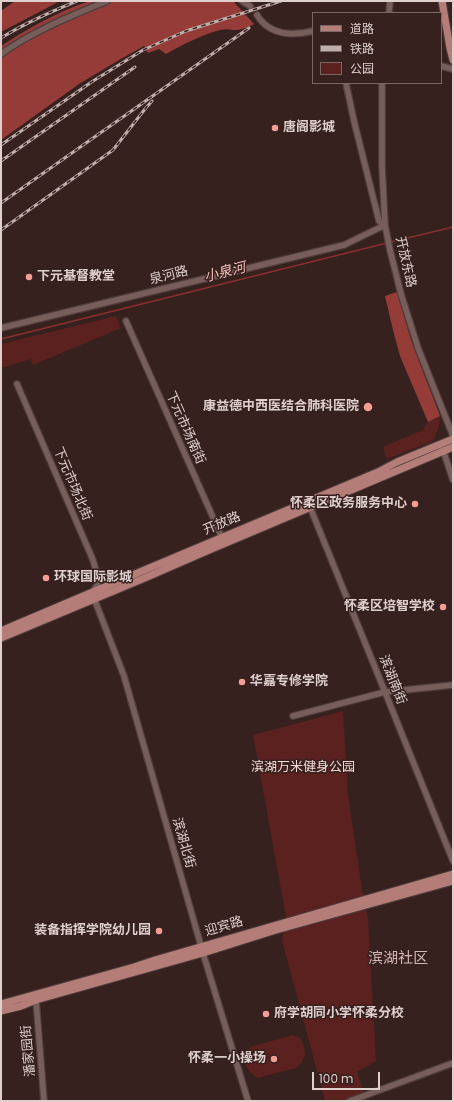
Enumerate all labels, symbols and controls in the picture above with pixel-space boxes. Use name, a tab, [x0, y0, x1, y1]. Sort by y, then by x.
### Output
legend	[312, 12, 442, 84]
text: 道路	[350, 20, 374, 37]
text: 铁路	[350, 40, 374, 57]
text: 公园	[350, 60, 374, 77]
place label: 唐阁影城	[283, 120, 335, 136]
marker: 唐阁影城	[270, 123, 280, 133]
street label: 开放东路	[392, 235, 418, 289]
water label: 小泉河	[203, 260, 247, 286]
street label: 泉河路	[148, 264, 190, 288]
place label: 下元基督教堂	[37, 269, 115, 285]
marker: 下元基督教堂	[24, 272, 34, 282]
street label: 下元市场南街	[162, 389, 208, 467]
place label: 康益德中西医结合肺科医院	[203, 399, 359, 415]
marker: 康益德中西医结合肺科医院	[362, 401, 374, 413]
street label: 下元市场北街	[50, 445, 94, 523]
place label: 怀柔区政务服务中心	[290, 496, 407, 512]
marker: 怀柔区政务服务中心	[410, 499, 420, 509]
street label: 开放路	[201, 509, 243, 539]
place label: 环球国际影城	[54, 570, 132, 586]
marker: 环球国际影城	[41, 573, 51, 583]
place label: 怀柔区培智学校	[344, 599, 435, 615]
marker: 怀柔区培智学校	[438, 602, 448, 612]
street label: 滨湖南街	[375, 653, 409, 707]
place label: 华嘉专修学院	[250, 674, 328, 690]
marker: 华嘉专修学院	[237, 677, 247, 687]
park label: 滨湖万米健身公园	[251, 760, 355, 776]
street label: 滨湖北街	[168, 816, 198, 870]
street label: 迎宾路	[203, 914, 245, 940]
place label: 装备指挥学院幼儿园	[34, 923, 151, 939]
marker: 装备指挥学院幼儿园	[154, 926, 164, 936]
district label: 滨湖社区	[368, 950, 428, 968]
place label: 府学胡同小学怀柔分校	[274, 1006, 404, 1022]
marker: 府学胡同小学怀柔分校	[261, 1009, 271, 1019]
street label: 潘家园街	[19, 1024, 39, 1078]
place label: 怀柔一小操场	[188, 1051, 266, 1067]
marker: 怀柔一小操场	[269, 1054, 279, 1064]
scale bar	[314, 1064, 382, 1090]
text: 100 m	[319, 1070, 353, 1087]

